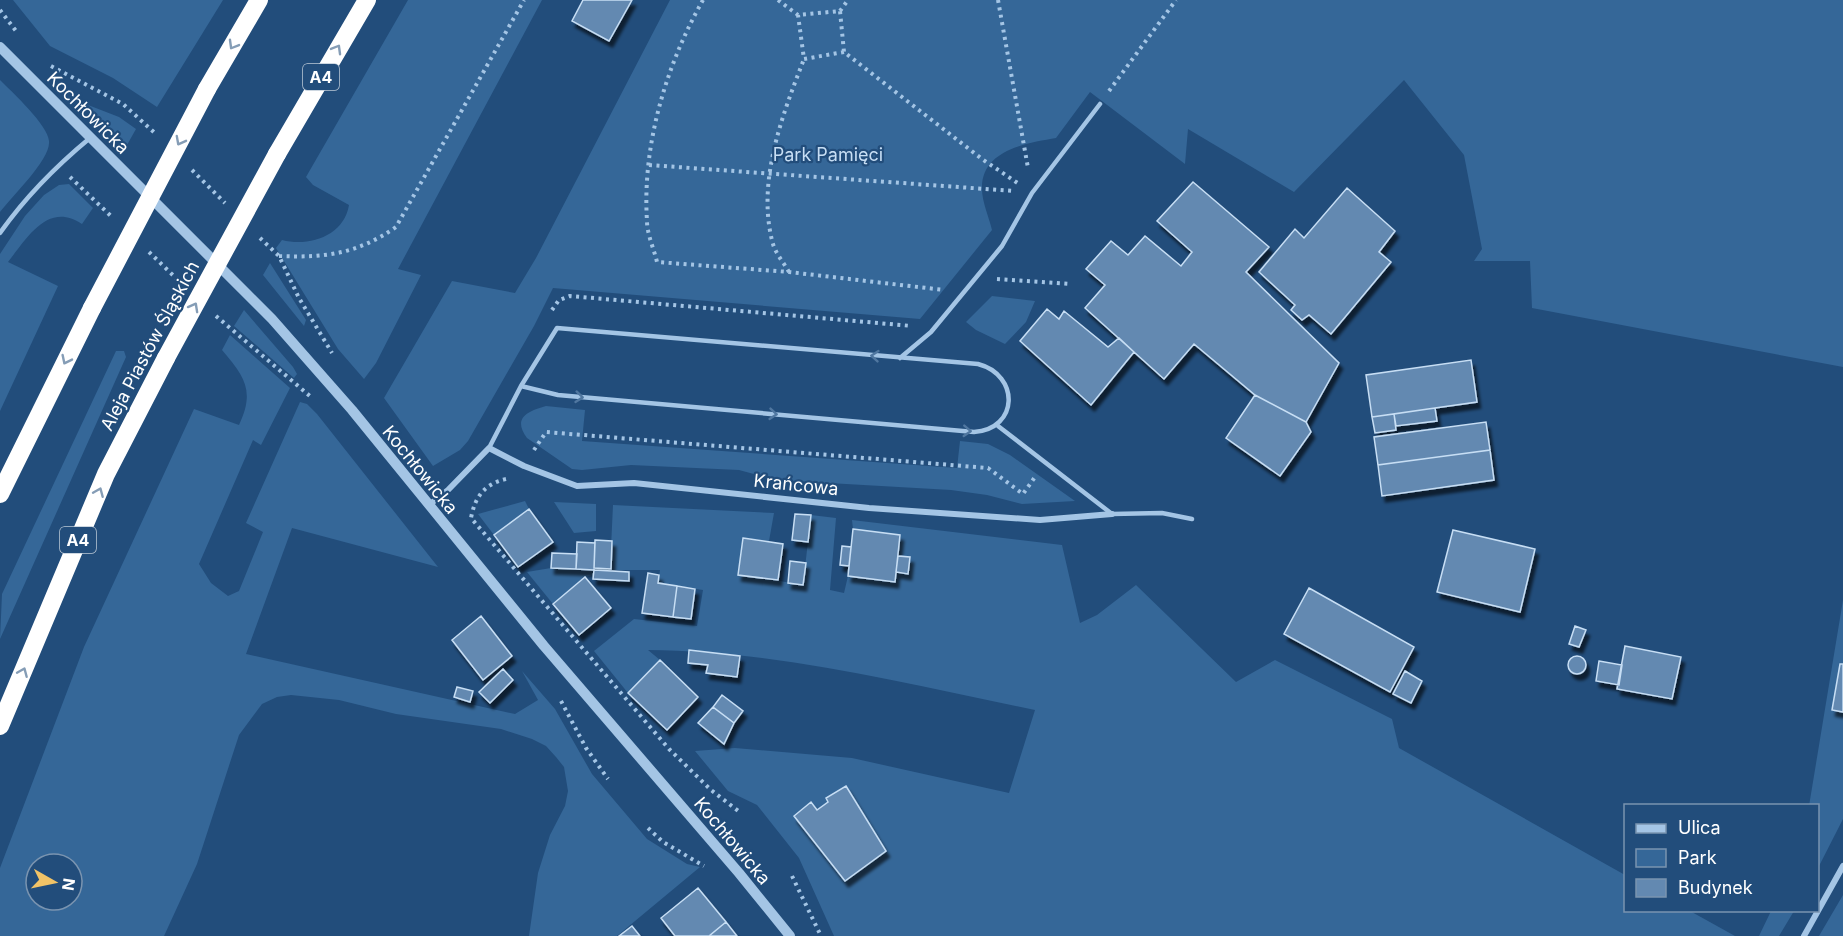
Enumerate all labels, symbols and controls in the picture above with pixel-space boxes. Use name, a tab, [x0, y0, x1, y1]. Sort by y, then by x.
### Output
one-way arrow	[229, 39, 240, 49]
one-way arrow	[330, 45, 341, 55]
road number: A4	[303, 64, 339, 90]
street label: Kochłowicka	[43, 67, 134, 158]
one-way arrow	[176, 135, 187, 145]
park label: Park Pamięci	[773, 144, 883, 165]
street label: Aleja Piastów Śląskich	[95, 257, 203, 434]
one-way arrow	[187, 303, 198, 313]
one-way arrow	[871, 350, 880, 363]
one-way arrow	[61, 354, 73, 365]
one-way arrow	[574, 390, 583, 403]
one-way arrow	[768, 407, 778, 420]
street label: Kochłowicka	[378, 421, 462, 518]
one-way arrow	[963, 425, 972, 438]
street label: Krańcowa	[753, 470, 840, 499]
one-way arrow	[91, 488, 103, 499]
road number: A4	[60, 527, 96, 553]
one-way arrow	[16, 667, 28, 678]
street label: Kochłowicka	[690, 793, 775, 889]
legend	[1624, 804, 1819, 912]
text: Ulica	[1678, 817, 1721, 838]
text: Park	[1678, 847, 1717, 868]
north arrow	[24, 852, 84, 912]
text: N	[58, 877, 80, 892]
text: Budynek	[1678, 877, 1753, 898]

